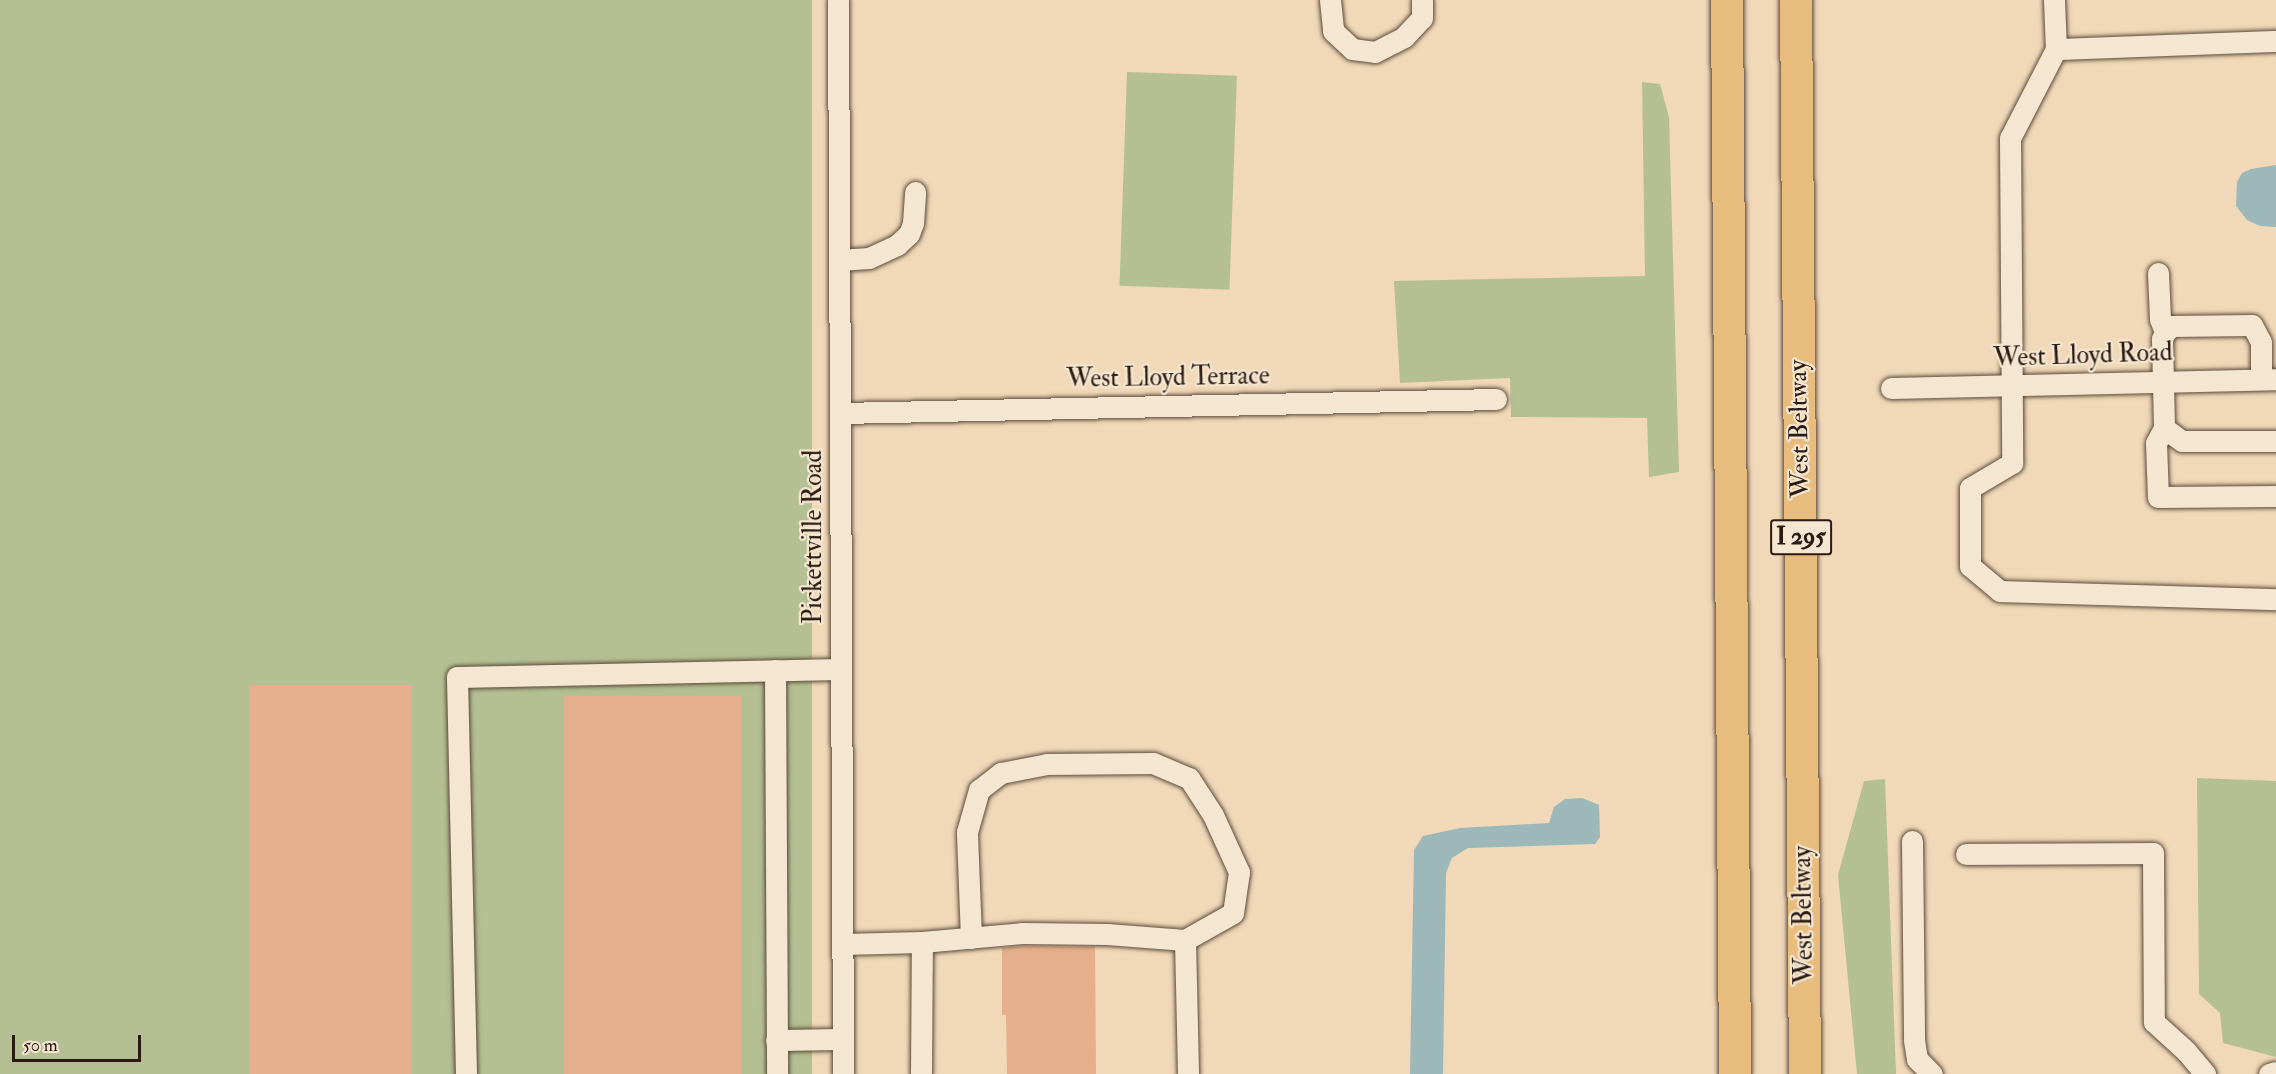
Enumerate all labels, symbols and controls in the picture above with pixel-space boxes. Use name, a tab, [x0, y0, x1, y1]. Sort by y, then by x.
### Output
street label: West Lloyd Road	[1993, 337, 2173, 375]
street label: West Beltway	[1783, 360, 1817, 498]
street label: West Lloyd Terrace	[1066, 361, 1270, 395]
street label: Pickettville Road	[798, 450, 830, 624]
road number: I 295	[1770, 516, 1832, 558]
street label: West Beltway	[1787, 846, 1821, 984]
scale bar	[15, 1023, 144, 1061]
text: 50 m	[23, 1034, 58, 1057]

